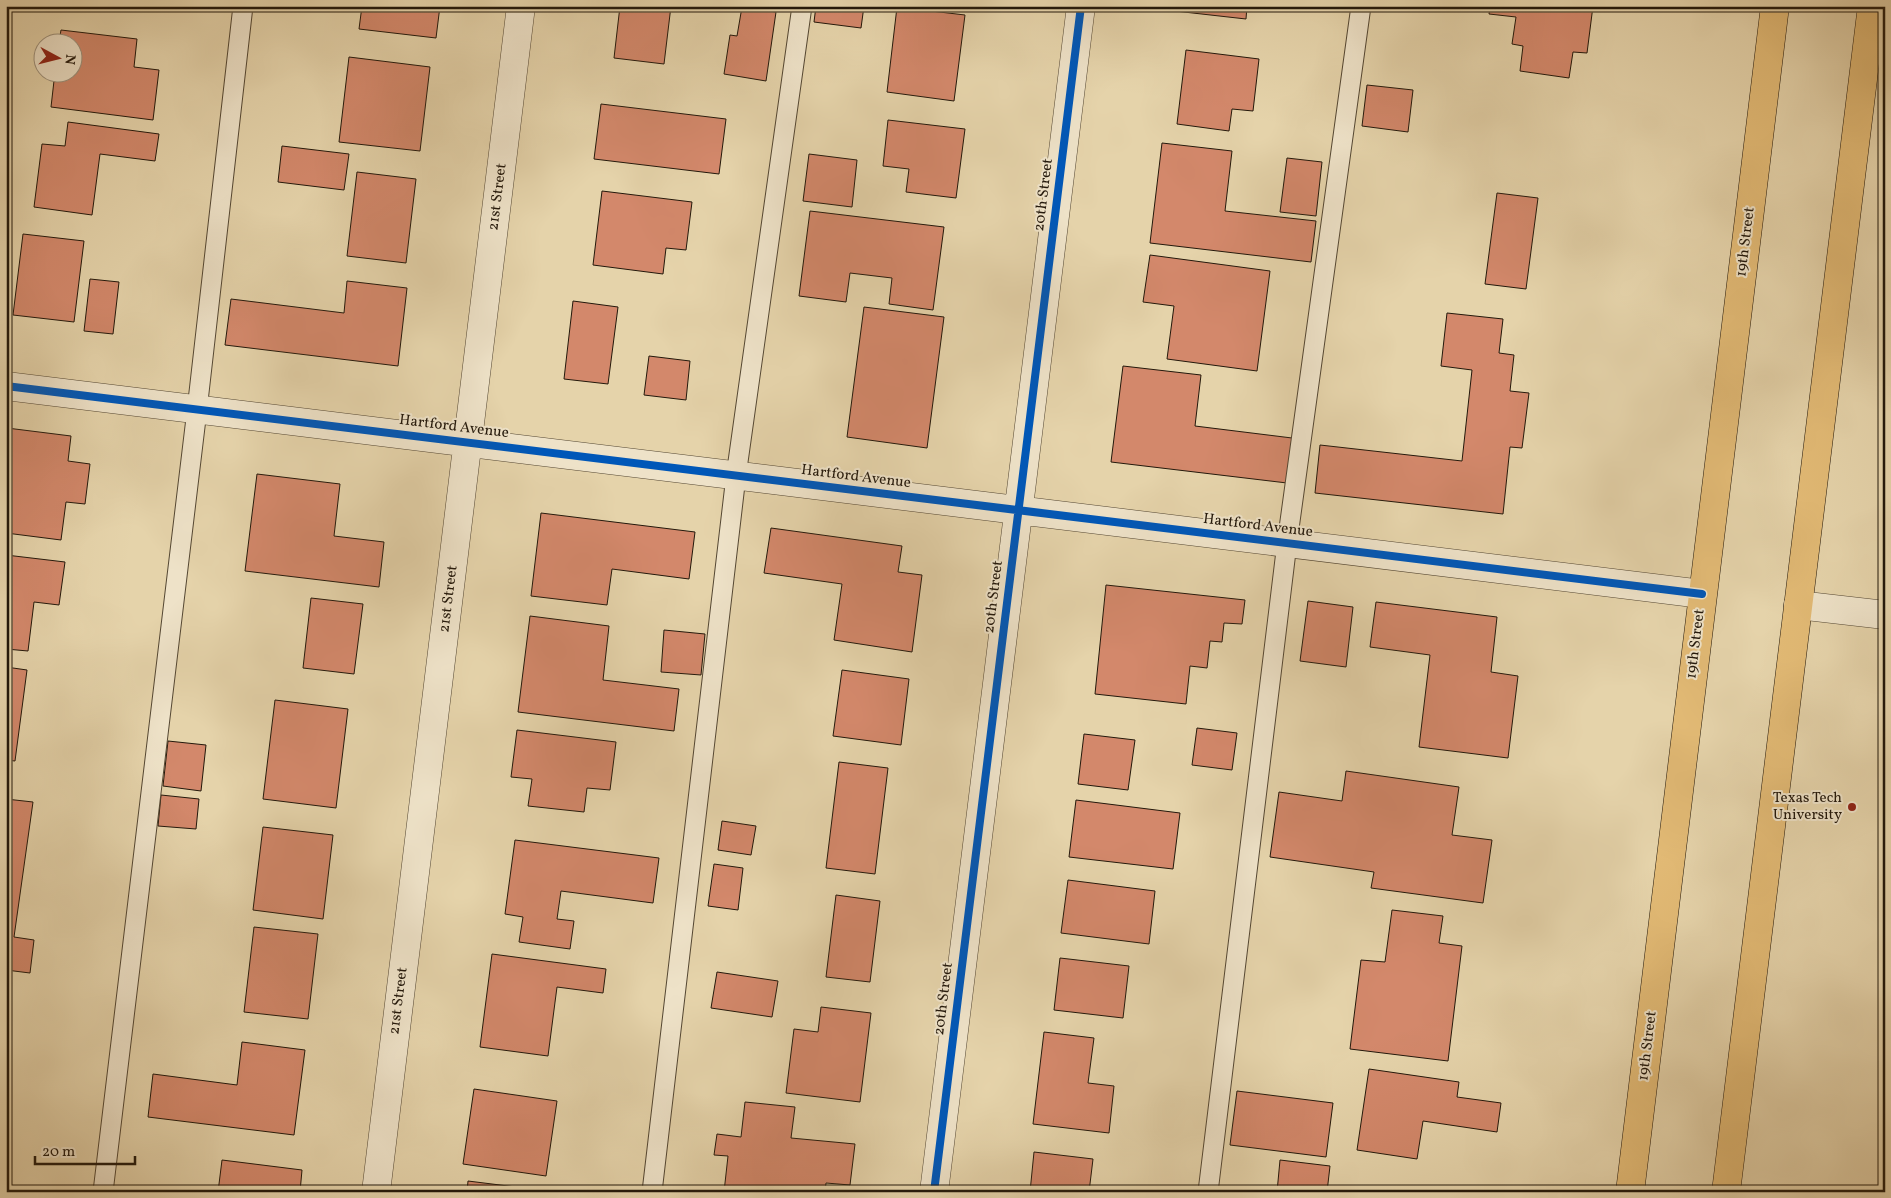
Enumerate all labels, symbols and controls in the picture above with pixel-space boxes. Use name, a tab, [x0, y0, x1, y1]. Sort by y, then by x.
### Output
north arrow	[32, 32, 82, 82]
text: N	[59, 53, 79, 66]
street label: 20th Street	[1029, 157, 1059, 233]
street label: 21st Street	[483, 162, 513, 232]
street label: 19th Street	[1731, 206, 1761, 278]
street label: Hartford Avenue	[398, 410, 510, 444]
street label: Hartford Avenue	[800, 460, 912, 494]
street label: Hartford Avenue	[1202, 509, 1314, 543]
street label: 20th Street	[979, 559, 1009, 635]
street label: 21st Street	[434, 564, 464, 634]
street label: 19th Street	[1681, 608, 1711, 680]
place label: Texas Tech University	[1773, 788, 1842, 826]
marker: Texas Tech University	[1846, 801, 1858, 813]
street label: 20th Street	[929, 961, 959, 1037]
street label: 21st Street	[384, 966, 414, 1036]
street label: 19th Street	[1633, 1010, 1663, 1082]
scale bar	[35, 1133, 135, 1165]
text: 20 m	[42, 1142, 75, 1163]

